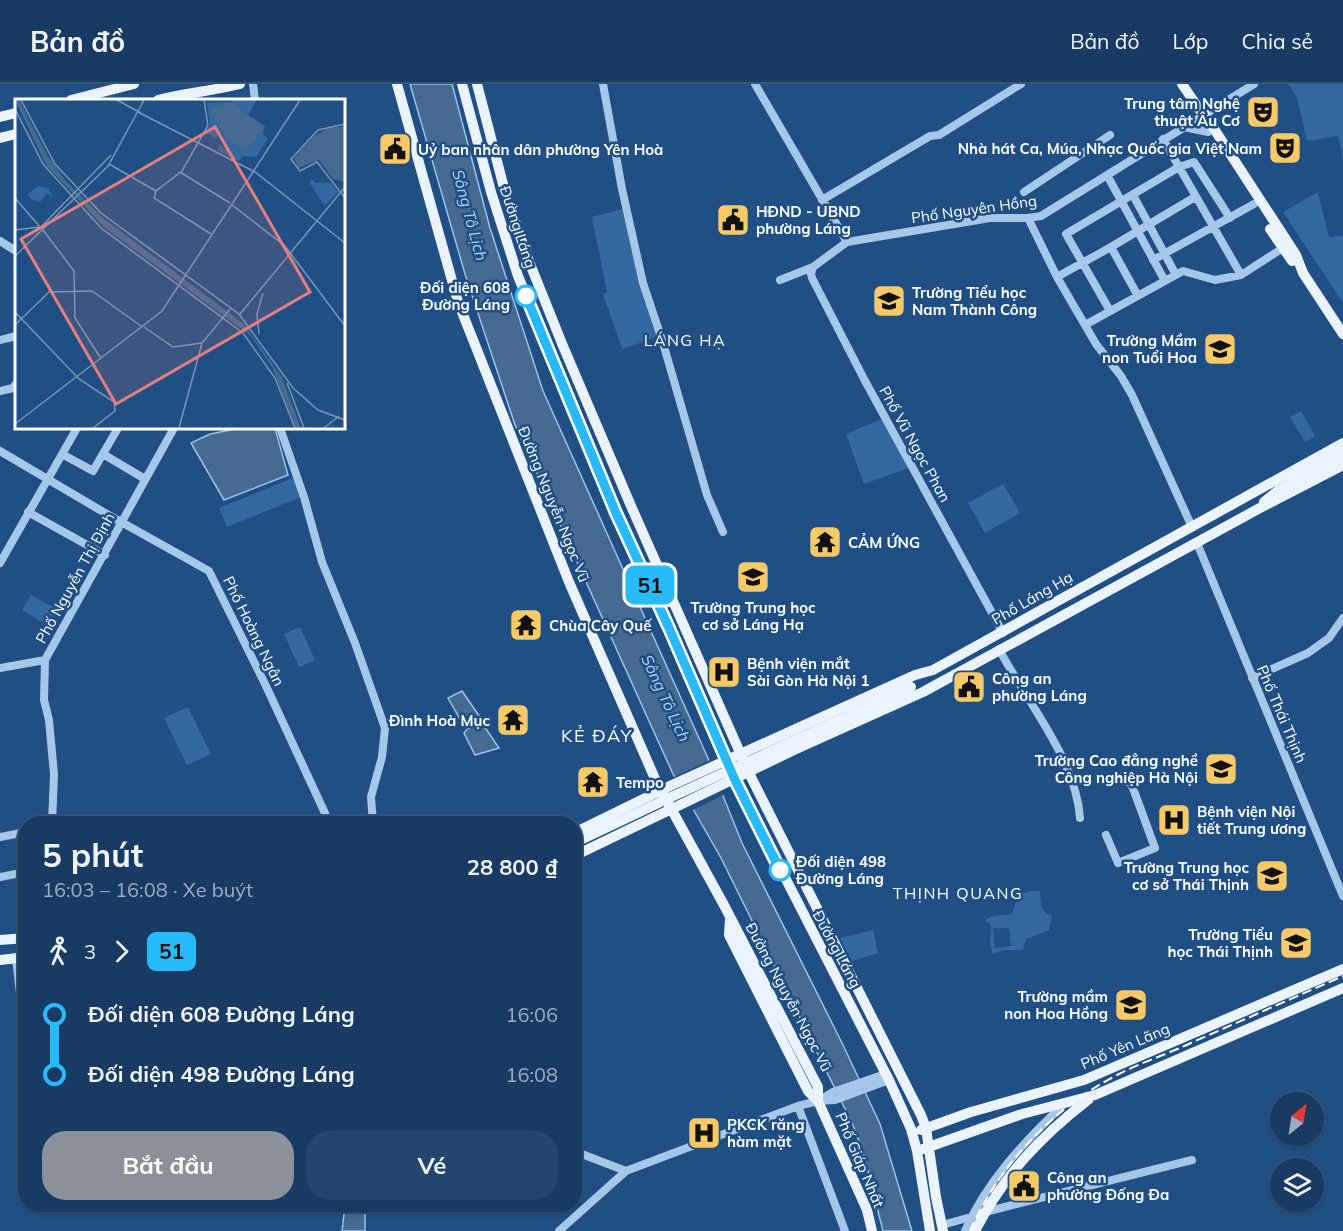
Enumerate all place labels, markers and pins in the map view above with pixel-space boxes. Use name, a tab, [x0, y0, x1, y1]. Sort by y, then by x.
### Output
place label: Trung tâm Nghệ thuật Âu Cơ	[1124, 94, 1240, 130]
theatre icon: Trung tâm Nghệ thuật Âu Cơ	[1245, 94, 1281, 130]
theatre icon: Nhà hát Ca, Múa, Nhạc Quốc gia Việt Nam	[1267, 130, 1303, 166]
public building icon: Uỷ ban nhân dân phường Yên Hoà	[377, 131, 413, 167]
place label: Nhà hát Ca, Múa, Nhạc Quốc gia Việt Nam	[958, 139, 1262, 158]
place label: Uỷ ban nhân dân phường Yên Hoà	[418, 140, 663, 159]
public building icon: HĐND - UBND phường Láng	[715, 202, 751, 238]
place label: HĐND - UBND phường Láng	[756, 202, 861, 238]
place label: Đối diện 608 Đường Láng	[419, 278, 510, 314]
school or university icon: Trường Tiểu học Nam Thành Công	[871, 283, 907, 319]
place label: Trường Tiểu học Nam Thành Công	[912, 283, 1037, 319]
marker: Đối diện 608 Đường Láng	[515, 285, 537, 307]
place label: Trường Mầm non Tuổi Hoa	[1102, 331, 1197, 367]
school or university icon: Trường Mầm non Tuổi Hoa	[1202, 331, 1238, 367]
temple icon: CẢM ỨNG	[807, 524, 843, 560]
place label: CẢM ỨNG	[848, 533, 920, 552]
school or university icon: Trường Trung học cơ sở Láng Hạ	[735, 559, 771, 595]
place label: Trường Trung học cơ sở Láng Hạ	[690, 598, 816, 634]
temple icon: Chùa Cây Quế	[508, 607, 544, 643]
place label: Chùa Cây Quế	[549, 616, 652, 635]
hospital icon: Bệnh viện mắt Sài Gòn Hà Nội 1	[706, 654, 742, 690]
place label: Bệnh viện mắt Sài Gòn Hà Nội 1	[747, 654, 869, 690]
public building icon: Công an phường Láng	[951, 669, 987, 705]
place label: Công an phường Láng	[992, 669, 1087, 705]
temple icon: Đình Hoà Mục	[495, 702, 531, 738]
place label: Đình Hoà Mục	[388, 711, 490, 730]
place label: Trường Cao đẳng nghề Công nghiệp Hà Nội	[1035, 751, 1198, 787]
school or university icon: Trường Cao đẳng nghề Công nghiệp Hà Nội	[1203, 751, 1239, 787]
temple icon: Tempo	[575, 764, 611, 800]
place label: Tempo	[616, 773, 664, 792]
hospital icon: Bệnh viện Nội tiết Trung ương	[1156, 802, 1192, 838]
place label: Bệnh viện Nội tiết Trung ương	[1197, 802, 1306, 838]
place label: Đối diện 498 Đường Láng	[795, 852, 886, 888]
place label: Trường Trung học cơ sở Thái Thịnh	[1124, 858, 1249, 894]
school or university icon: Trường Trung học cơ sở Thái Thịnh	[1254, 858, 1290, 894]
marker: Đối diện 498 Đường Láng	[769, 859, 791, 881]
place label: Trường Tiểu học Thái Thịnh	[1167, 925, 1273, 961]
school or university icon: Trường Tiểu học Thái Thịnh	[1278, 925, 1314, 961]
place label: Trường mầm non Hoa Hồng	[1004, 987, 1108, 1023]
school or university icon: Trường mầm non Hoa Hồng	[1113, 987, 1149, 1023]
hospital icon: PKCK răng hàm mặt	[686, 1115, 722, 1151]
place label: PKCK răng hàm mặt	[727, 1115, 805, 1151]
public building icon: Công an phường Đống Đa	[1006, 1168, 1042, 1204]
place label: Công an phường Đống Đa	[1047, 1168, 1169, 1204]

